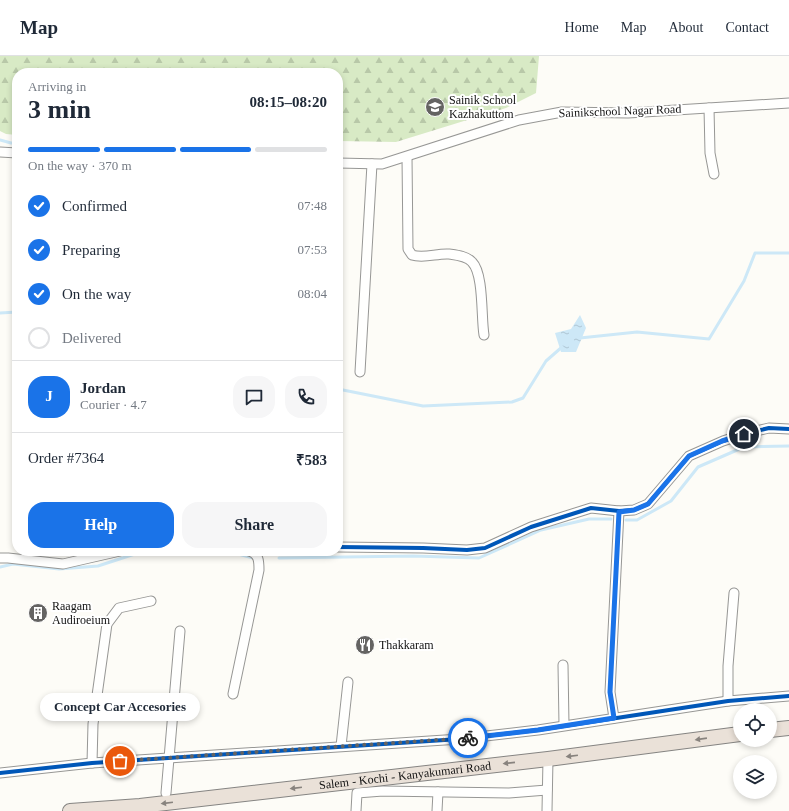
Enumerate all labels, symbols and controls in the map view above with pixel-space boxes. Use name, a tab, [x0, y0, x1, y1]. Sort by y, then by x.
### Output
text: Map	[20, 17, 58, 38]
text: Home	[565, 20, 599, 35]
text: Map	[621, 20, 646, 35]
text: About	[668, 20, 703, 35]
text: Contact	[725, 20, 769, 35]
text: Arriving in	[28, 79, 86, 94]
place label: Sainik School Kazhakuttom	[449, 93, 517, 121]
text: 08:15–08:20	[250, 94, 327, 110]
text: 3 min	[28, 95, 91, 124]
school or university icon: Sainik School Kazhakuttom	[424, 96, 446, 118]
street label: Sainikschool Nagar Road	[558, 102, 682, 120]
text: On the way · 370 m	[28, 158, 132, 173]
icon: check	[28, 195, 50, 217]
text: Confirmed	[62, 198, 127, 214]
text: 07:48	[297, 198, 327, 213]
icon: check	[28, 239, 50, 261]
text: Preparing	[62, 242, 120, 258]
text: 07:53	[297, 242, 327, 257]
icon: check	[28, 283, 50, 305]
text: On the way	[62, 286, 131, 302]
text: 08:04	[297, 286, 327, 301]
text: Delivered	[62, 330, 121, 346]
button: chat	[233, 376, 275, 418]
button: phone	[285, 376, 327, 418]
text: Jordan	[80, 380, 126, 396]
text: J	[45, 388, 53, 404]
text: Courier · 4.7	[80, 397, 147, 412]
pin	[727, 417, 761, 451]
icon: home	[733, 423, 755, 445]
text: Order #7364	[28, 450, 104, 466]
text: ₹583	[296, 452, 327, 468]
button: Help	[28, 502, 174, 548]
button: Share	[182, 502, 327, 548]
place label: Raagam Audiroeium	[52, 599, 111, 627]
building icon: Raagam Audiroeium	[27, 602, 49, 624]
restaurant icon: Thakkaram	[354, 634, 376, 656]
place label: Thakkaram	[379, 638, 434, 652]
callout: Concept Car Accesories	[40, 693, 200, 721]
text: Concept Car Accesories	[54, 699, 186, 714]
map controls	[733, 703, 777, 799]
button: locate	[733, 703, 777, 747]
courier	[448, 718, 488, 758]
icon: bike	[457, 727, 479, 749]
one-way arrow	[695, 736, 707, 742]
pin	[103, 744, 137, 778]
icon: bag	[109, 750, 131, 772]
one-way arrow	[566, 753, 578, 759]
button: layers	[733, 755, 777, 799]
street label: Salem - Kochi - Kanyakumari Road	[318, 759, 492, 792]
one-way arrow	[503, 760, 515, 767]
one-way arrow	[290, 785, 302, 791]
one-way arrow	[161, 800, 173, 806]

